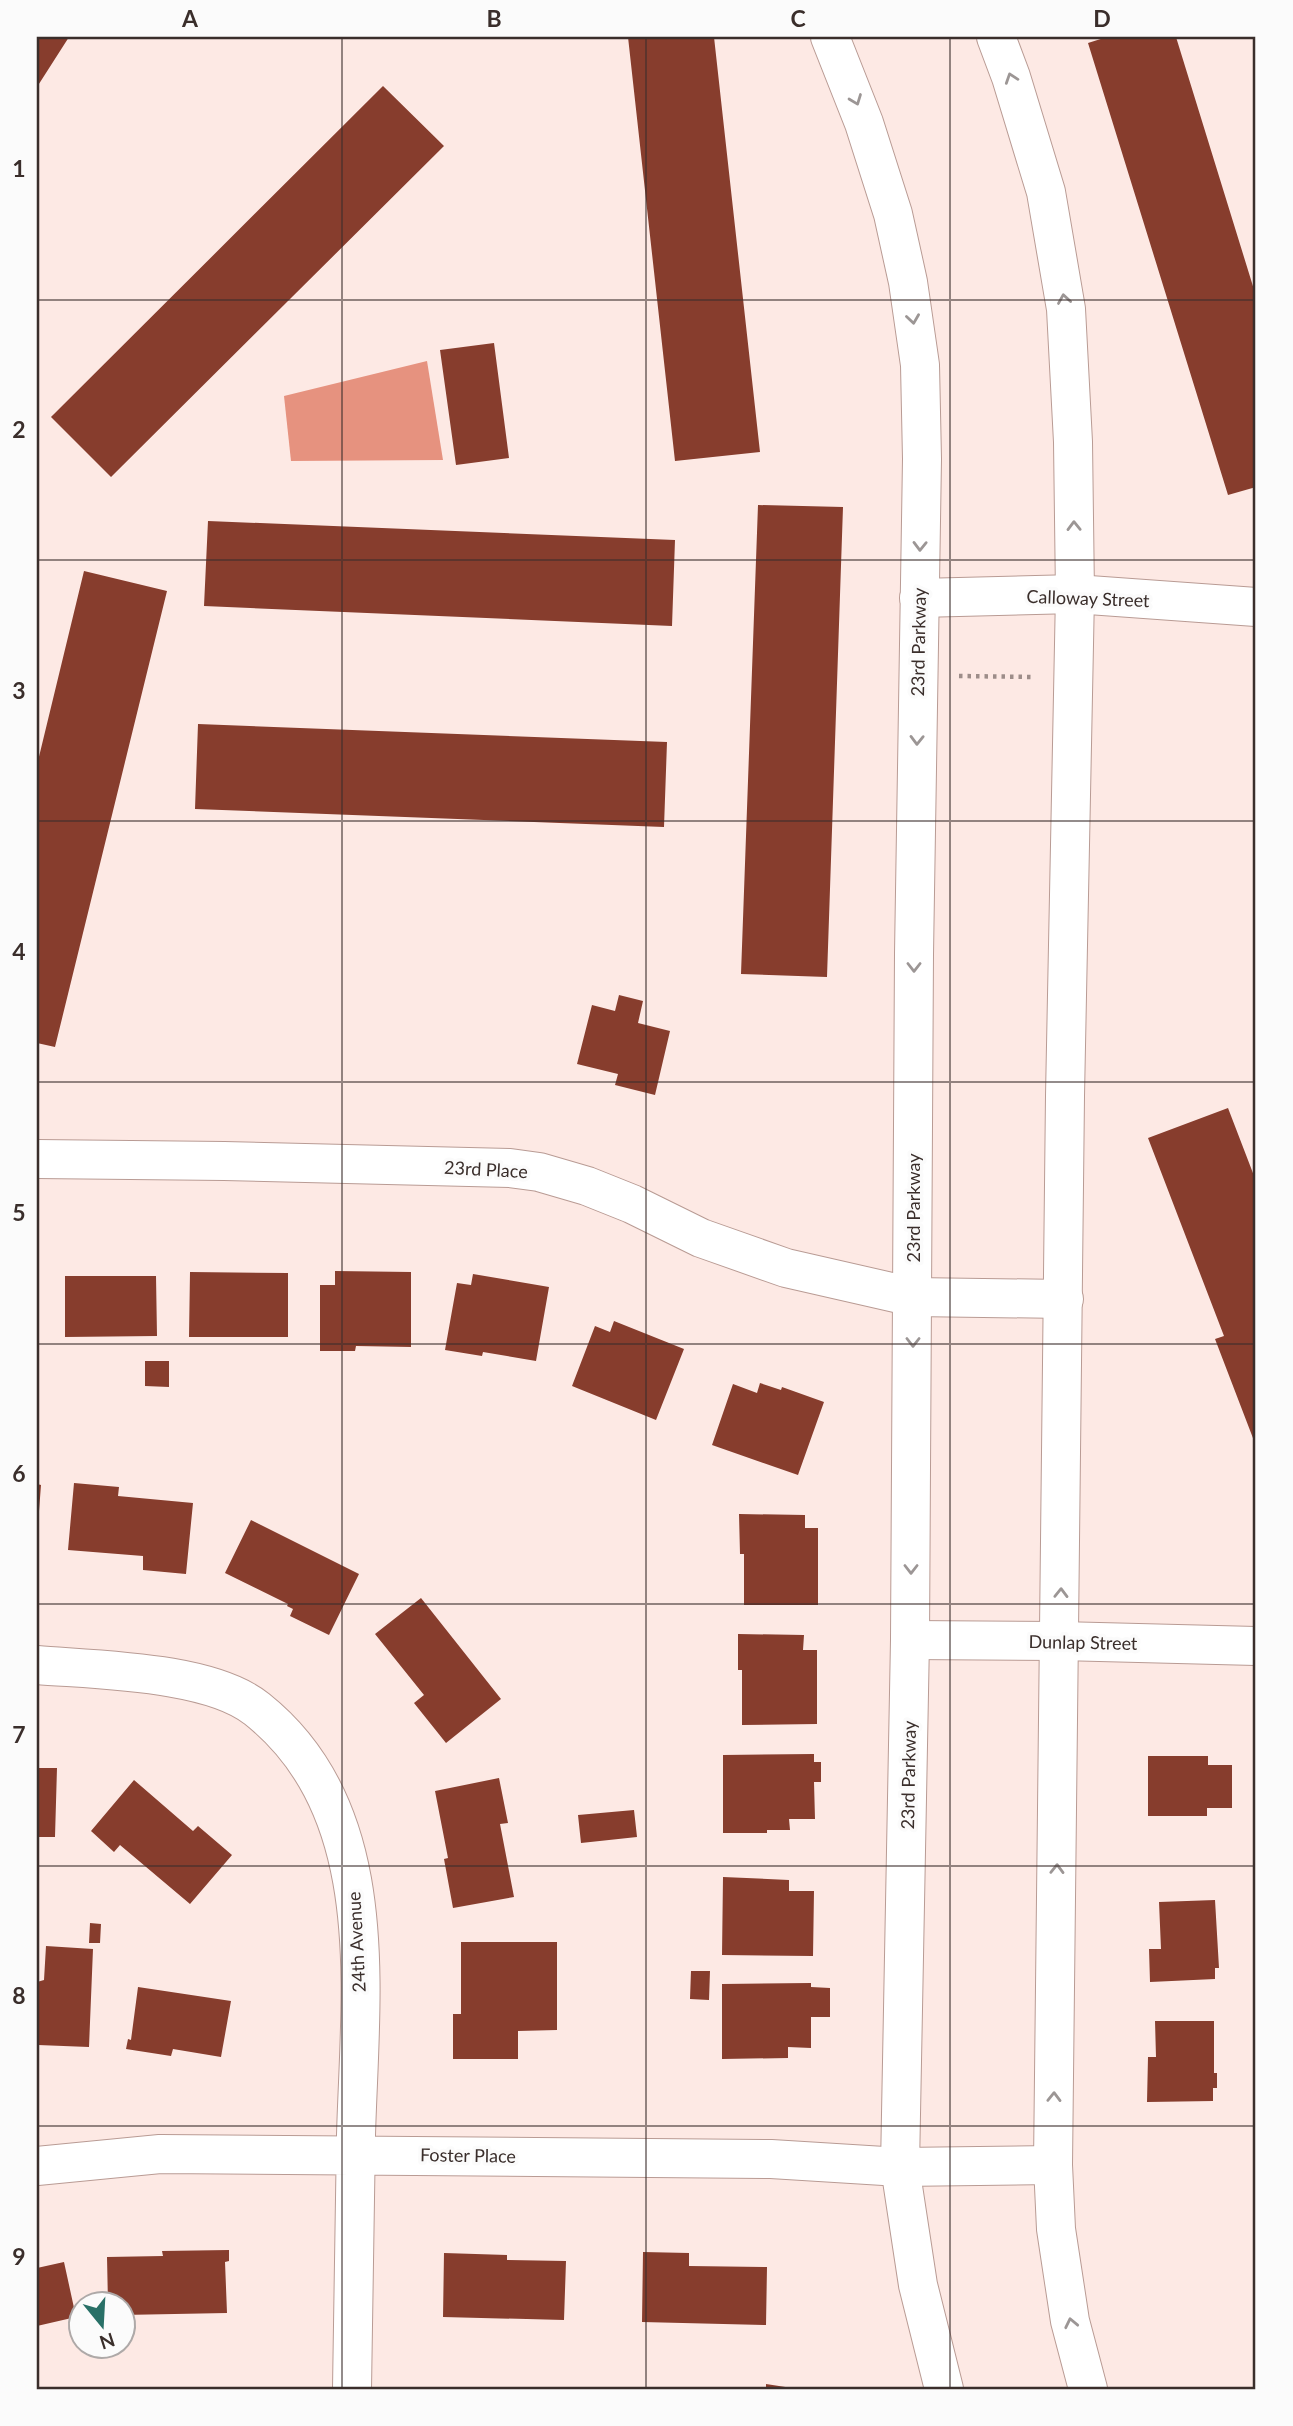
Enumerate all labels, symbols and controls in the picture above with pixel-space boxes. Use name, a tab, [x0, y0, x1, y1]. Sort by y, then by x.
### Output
text: A	[181, 4, 199, 32]
text: B	[486, 4, 502, 32]
text: C	[790, 4, 806, 32]
text: D	[1093, 4, 1111, 32]
one-way arrow	[1005, 73, 1019, 85]
one-way arrow	[847, 93, 861, 105]
text: 1	[12, 154, 26, 182]
one-way arrow	[1057, 293, 1072, 305]
one-way arrow	[906, 314, 921, 325]
text: 2	[12, 415, 26, 443]
one-way arrow	[1066, 520, 1082, 531]
one-way arrow	[913, 541, 928, 552]
street label: Calloway Street	[1026, 585, 1150, 611]
street label: 23rd Parkway	[906, 587, 930, 697]
text: 3	[12, 676, 26, 704]
one-way arrow	[909, 735, 925, 745]
text: 4	[12, 937, 26, 965]
one-way arrow	[906, 962, 922, 973]
street label: 23rd Parkway	[902, 1153, 924, 1262]
street label: 23rd Place	[444, 1156, 528, 1182]
text: 5	[12, 1198, 26, 1226]
one-way arrow	[905, 1336, 920, 1347]
text: 6	[12, 1459, 26, 1487]
one-way arrow	[903, 1564, 919, 1575]
one-way arrow	[1053, 1587, 1069, 1598]
street label: Dunlap Street	[1028, 1630, 1138, 1654]
text: 7	[12, 1720, 26, 1748]
street label: 23rd Parkway	[896, 1720, 920, 1830]
one-way arrow	[1049, 1864, 1065, 1874]
street label: 24th Avenue	[342, 1891, 370, 1993]
text: 8	[12, 1981, 26, 2009]
one-way arrow	[1046, 2091, 1062, 2102]
street label: Foster Place	[420, 2143, 516, 2167]
text: 9	[12, 2242, 26, 2270]
north arrow	[66, 2290, 136, 2360]
one-way arrow	[1065, 2317, 1079, 2329]
text: N	[97, 2328, 118, 2355]

